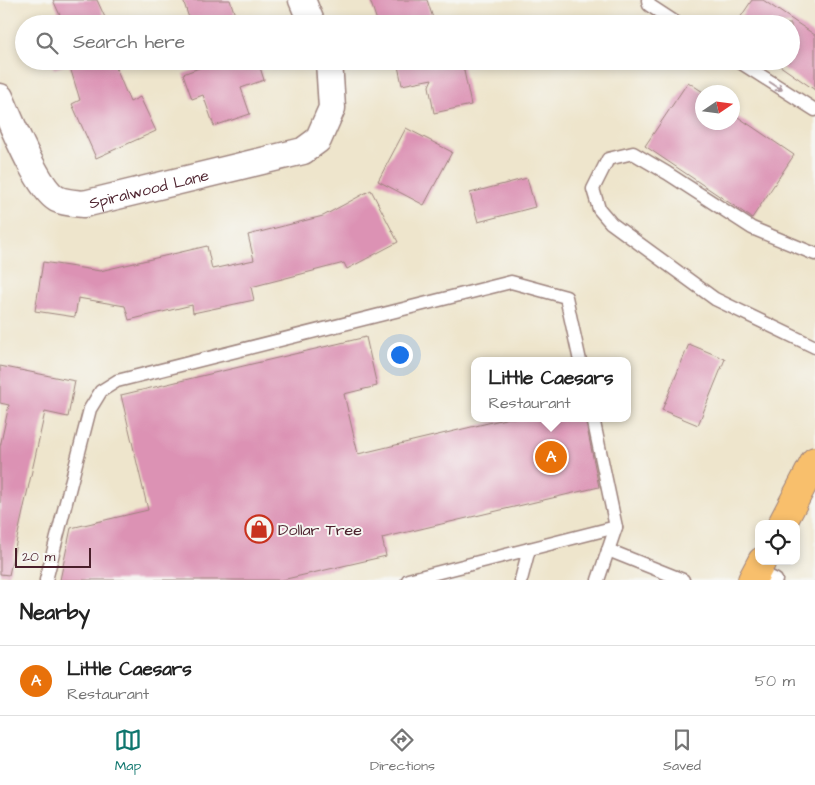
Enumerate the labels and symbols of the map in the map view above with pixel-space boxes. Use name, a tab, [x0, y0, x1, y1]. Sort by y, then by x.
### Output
one-way arrow	[769, 81, 783, 91]
north arrow	[695, 85, 740, 130]
street label: Spiralwood Lane	[87, 164, 211, 214]
your location	[387, 342, 413, 368]
pin: A	[535, 438, 567, 476]
shop icon: Dollar Tree	[244, 514, 274, 544]
place label: Dollar Tree	[278, 519, 362, 541]
scale bar	[15, 545, 91, 568]

